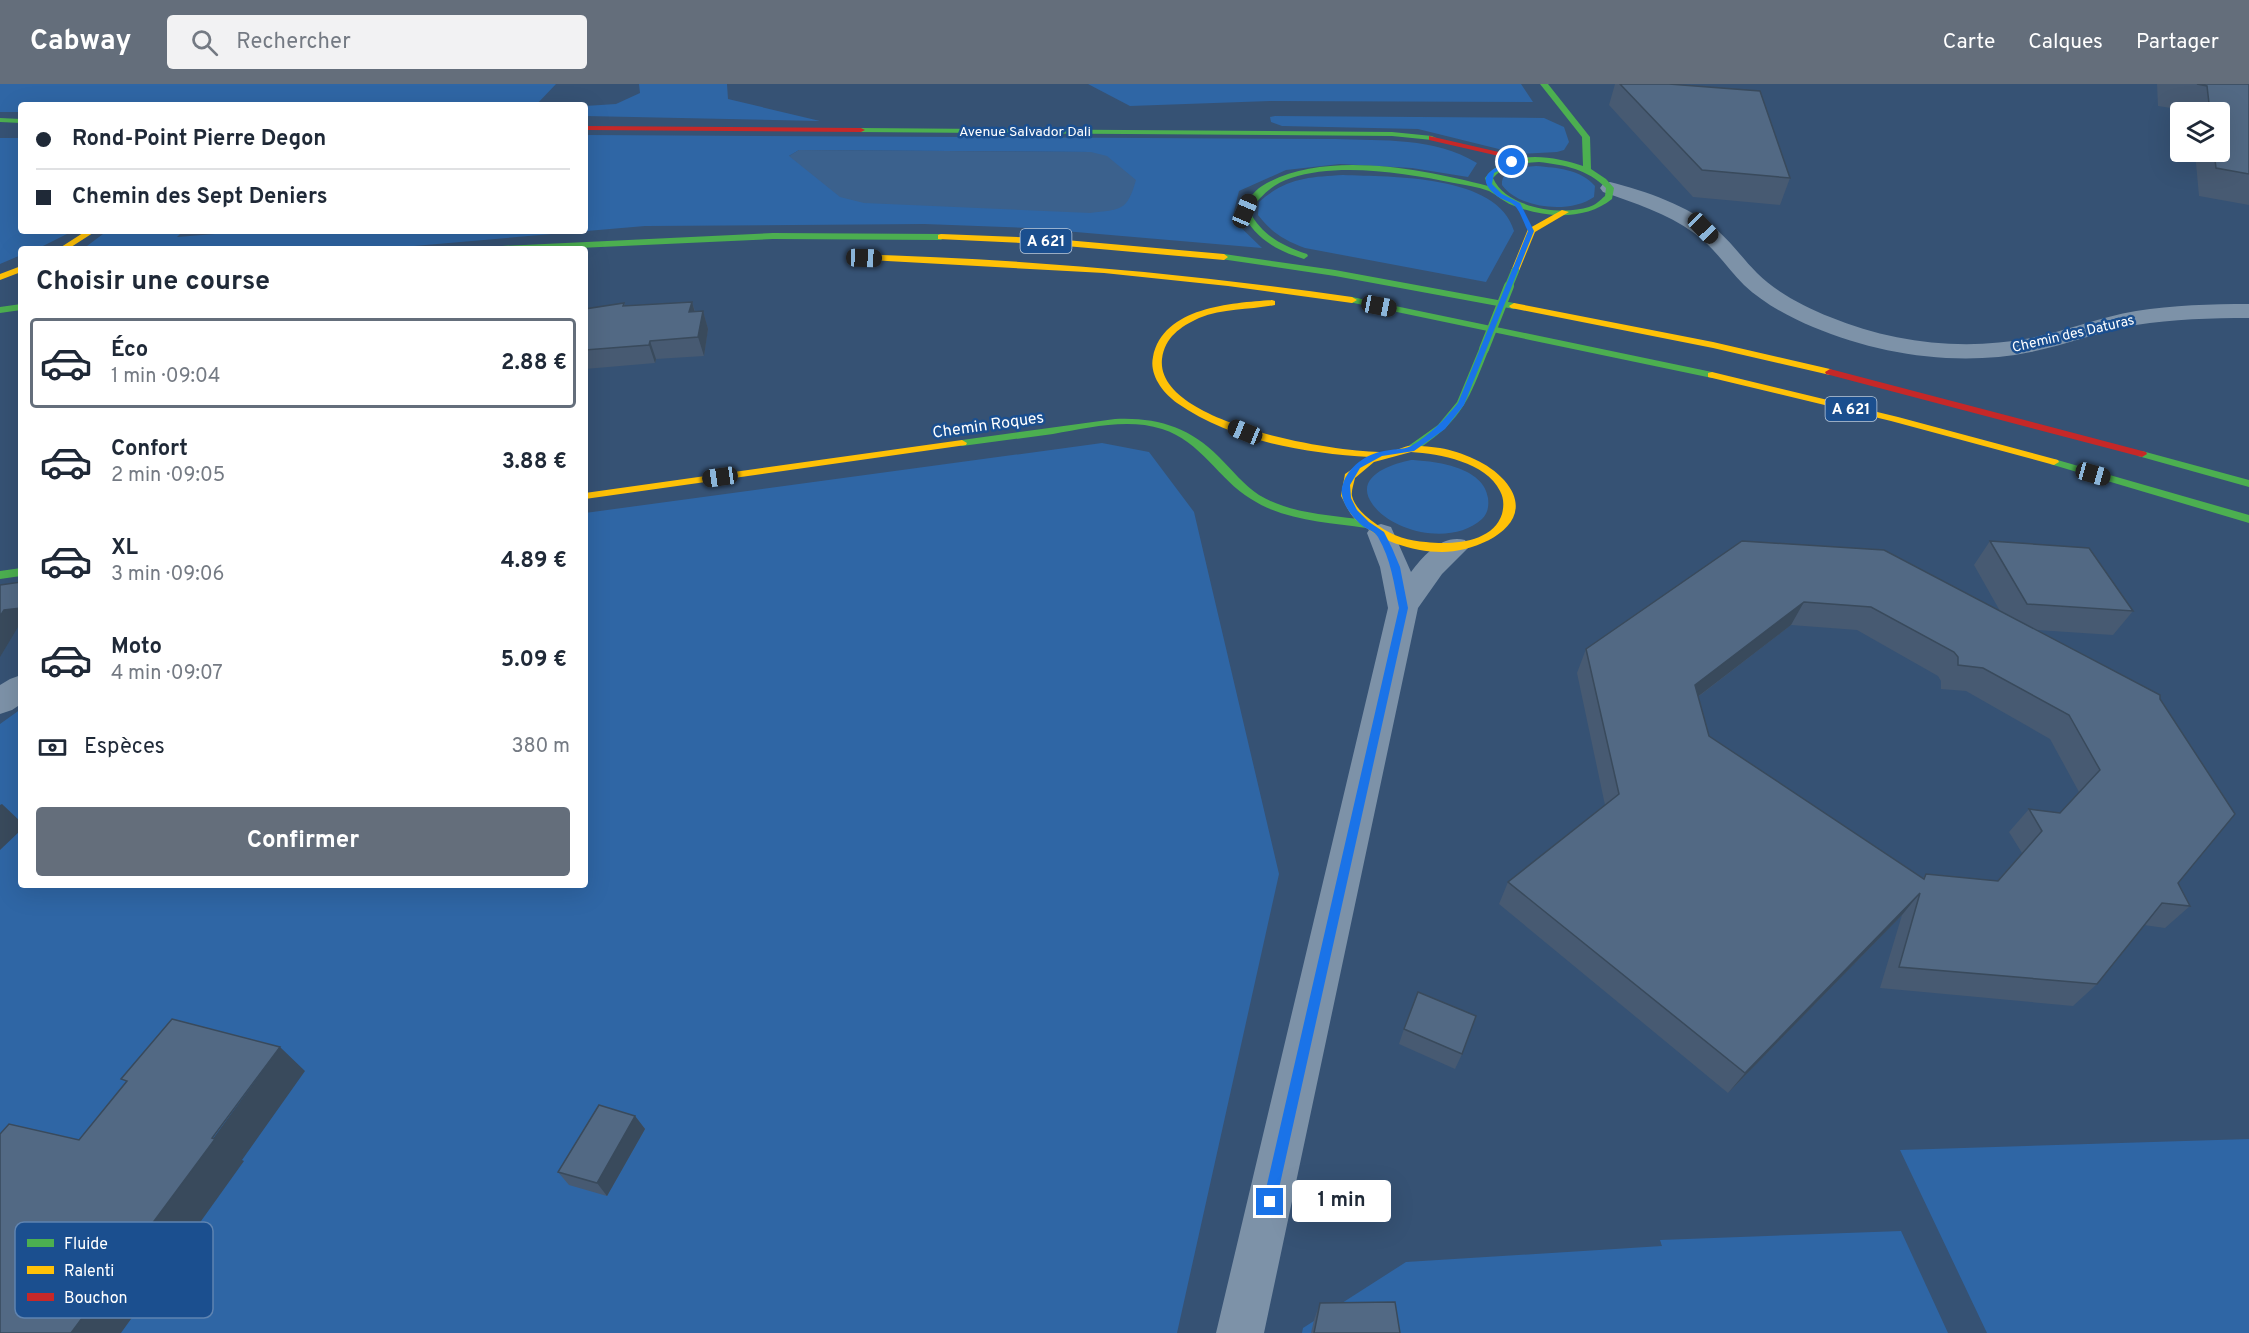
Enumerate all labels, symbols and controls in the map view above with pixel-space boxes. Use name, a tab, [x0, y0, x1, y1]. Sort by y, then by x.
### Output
search box	[167, 15, 587, 69]
text: Cabway	[30, 24, 131, 60]
icon: search	[188, 26, 221, 59]
text: Rechercher	[236, 29, 351, 56]
text: Carte	[1943, 29, 1995, 56]
text: Calques	[2028, 29, 2103, 56]
text: Partager	[2136, 29, 2219, 56]
map controls	[2170, 102, 2230, 162]
button: layers	[2170, 102, 2230, 162]
street label: Avenue Salvador Dali	[959, 124, 1091, 141]
text: Rond-Point Pierre Degon	[72, 126, 326, 153]
route start	[1498, 148, 1525, 175]
text: Chemin des Sept Deniers	[72, 184, 328, 211]
car	[1230, 191, 1260, 231]
car	[1684, 209, 1722, 247]
road number: A 621	[1020, 229, 1072, 253]
car	[846, 248, 882, 268]
text: Choisir une course	[36, 265, 270, 299]
car	[1360, 294, 1398, 318]
street label: Chemin des Daturas	[2011, 312, 2136, 357]
icon: car	[39, 336, 93, 390]
text: Éco	[111, 337, 148, 364]
text: 2.88 €	[501, 350, 567, 377]
text: 1 min · 09:04	[111, 364, 220, 390]
road number: A 621	[1826, 397, 1876, 421]
street label: Chemin Roques	[931, 408, 1045, 444]
car	[1225, 417, 1265, 447]
icon: car	[39, 435, 93, 489]
text: Confort	[111, 436, 188, 463]
text: 3.88 €	[502, 449, 567, 476]
car	[2073, 460, 2113, 488]
text: 2 min · 09:05	[111, 463, 225, 489]
car	[701, 466, 739, 488]
icon: car	[39, 534, 93, 588]
text: XL	[111, 535, 138, 562]
text: 4.89 €	[501, 548, 567, 575]
text: 3 min · 09:06	[111, 562, 224, 588]
icon: car	[39, 633, 93, 687]
text: Moto	[111, 634, 162, 661]
text: 5.09 €	[501, 647, 567, 674]
text: 4 min · 09:07	[111, 661, 223, 687]
icon: cash	[36, 731, 69, 764]
text: Espèces	[84, 734, 165, 761]
text: 380 m	[511, 734, 570, 760]
button: Confirmer	[36, 807, 570, 876]
callout: 1 min	[1291, 1181, 1390, 1223]
route end	[1256, 1188, 1283, 1215]
text: 1 min	[1317, 1188, 1366, 1214]
legend	[15, 1222, 213, 1318]
text: Fluide	[64, 1235, 108, 1255]
text: Ralenti	[64, 1262, 114, 1282]
text: Bouchon	[64, 1289, 128, 1309]

